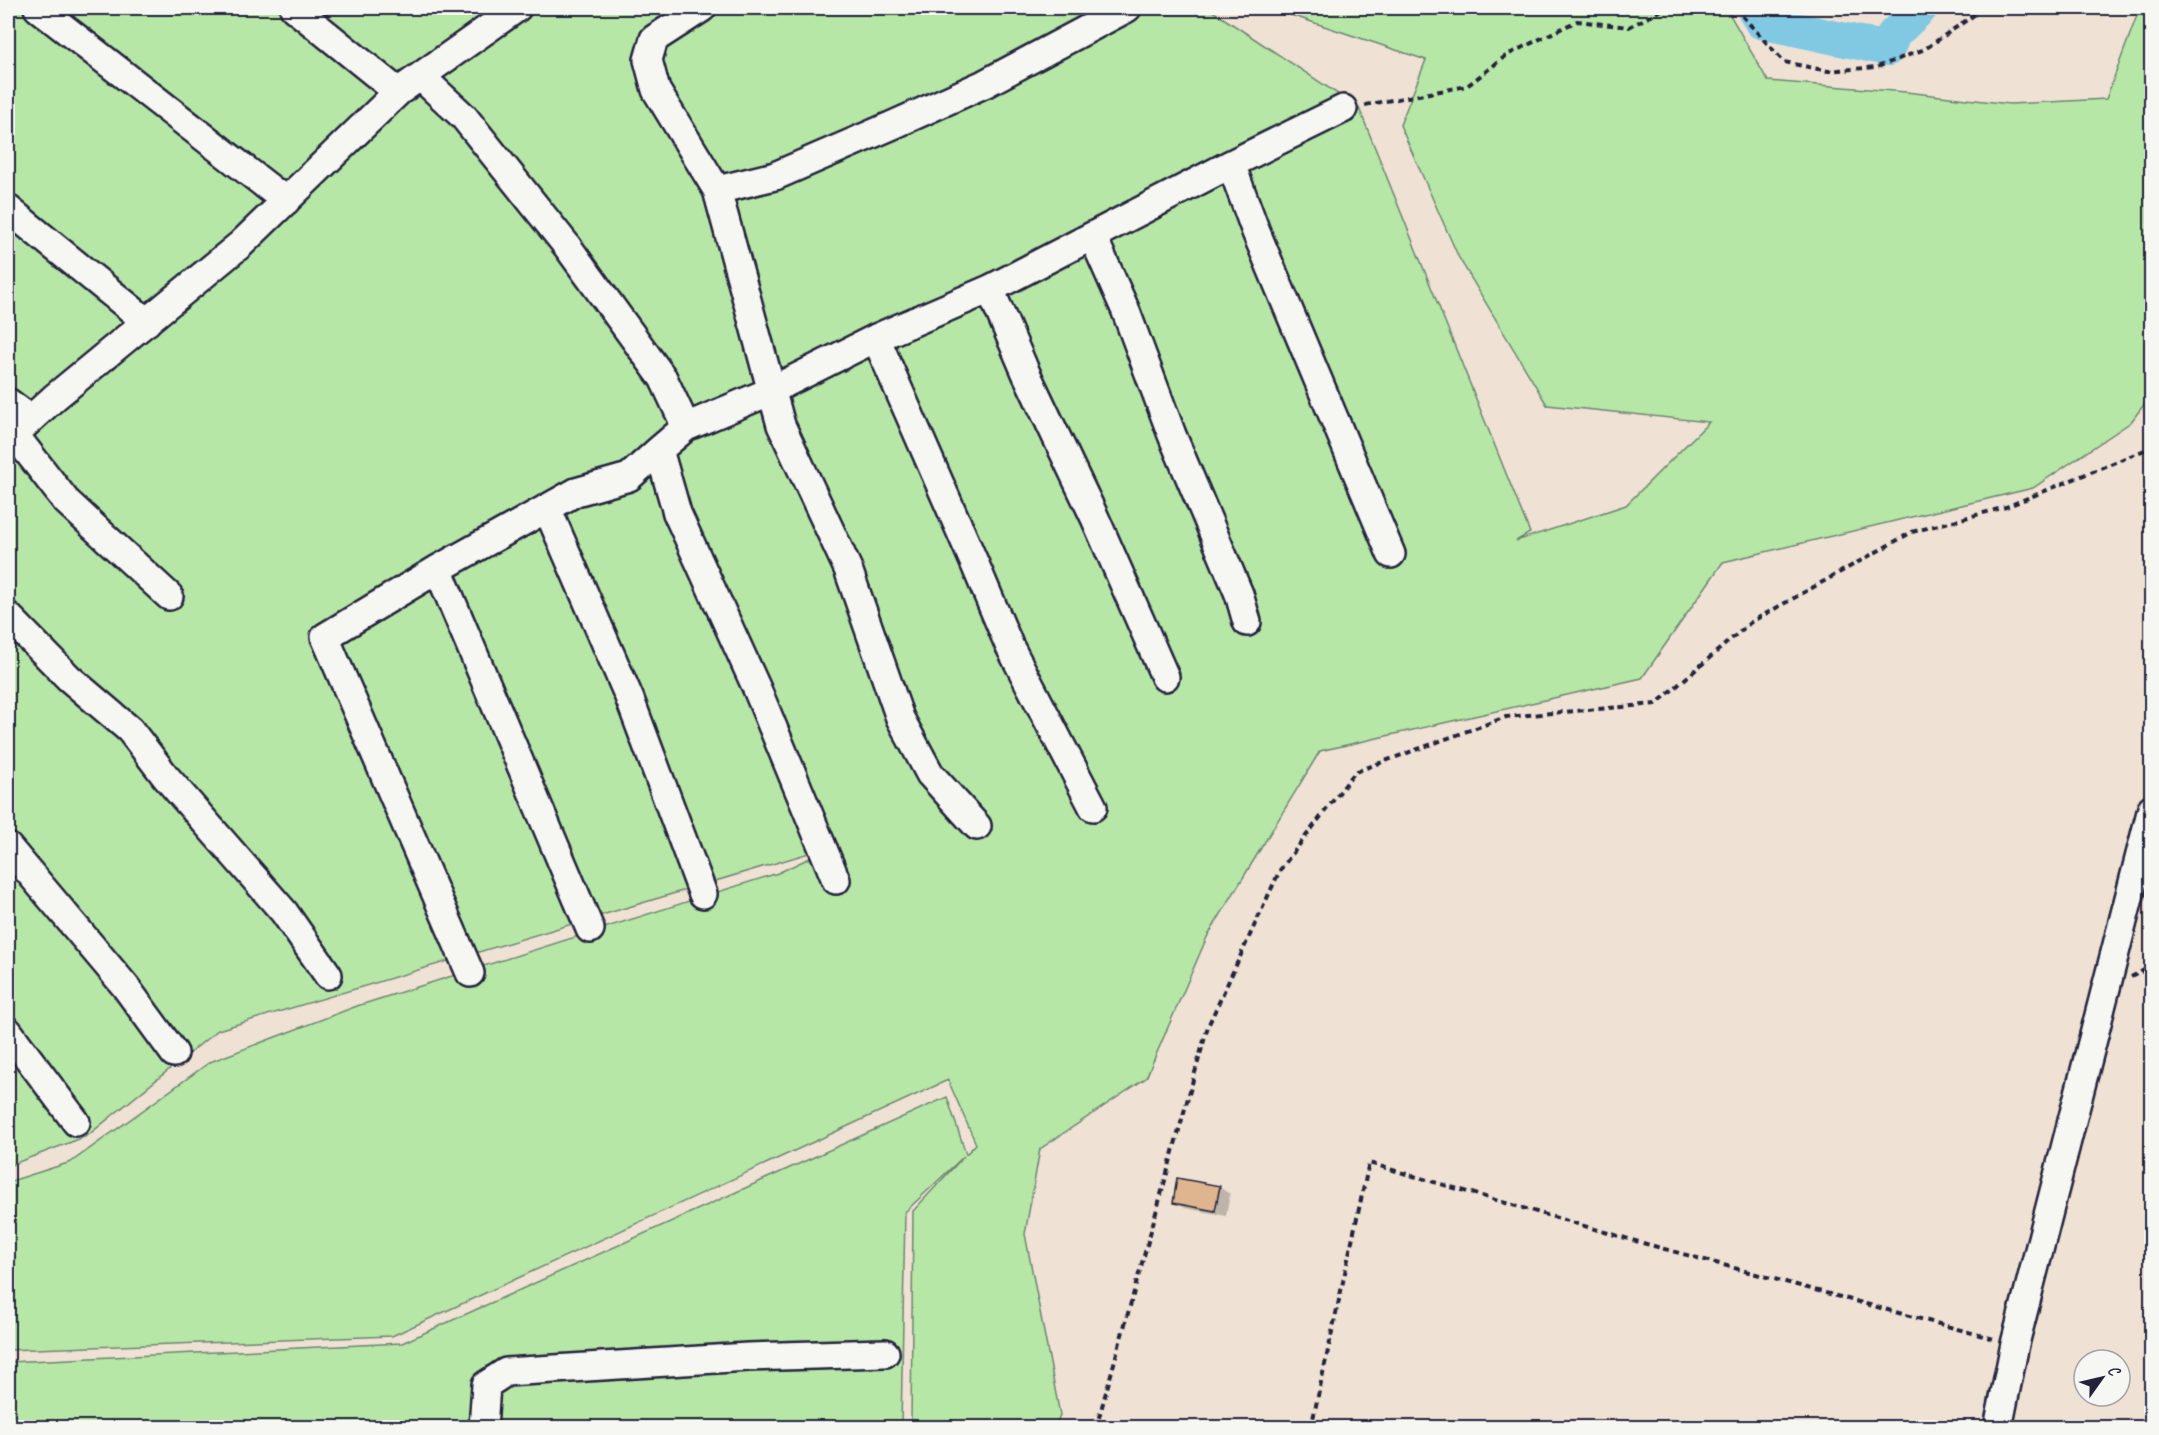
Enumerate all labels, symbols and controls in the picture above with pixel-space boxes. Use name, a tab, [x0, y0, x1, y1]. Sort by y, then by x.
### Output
north arrow	[2072, 1348, 2132, 1408]
text: С	[2103, 1361, 2125, 1381]

